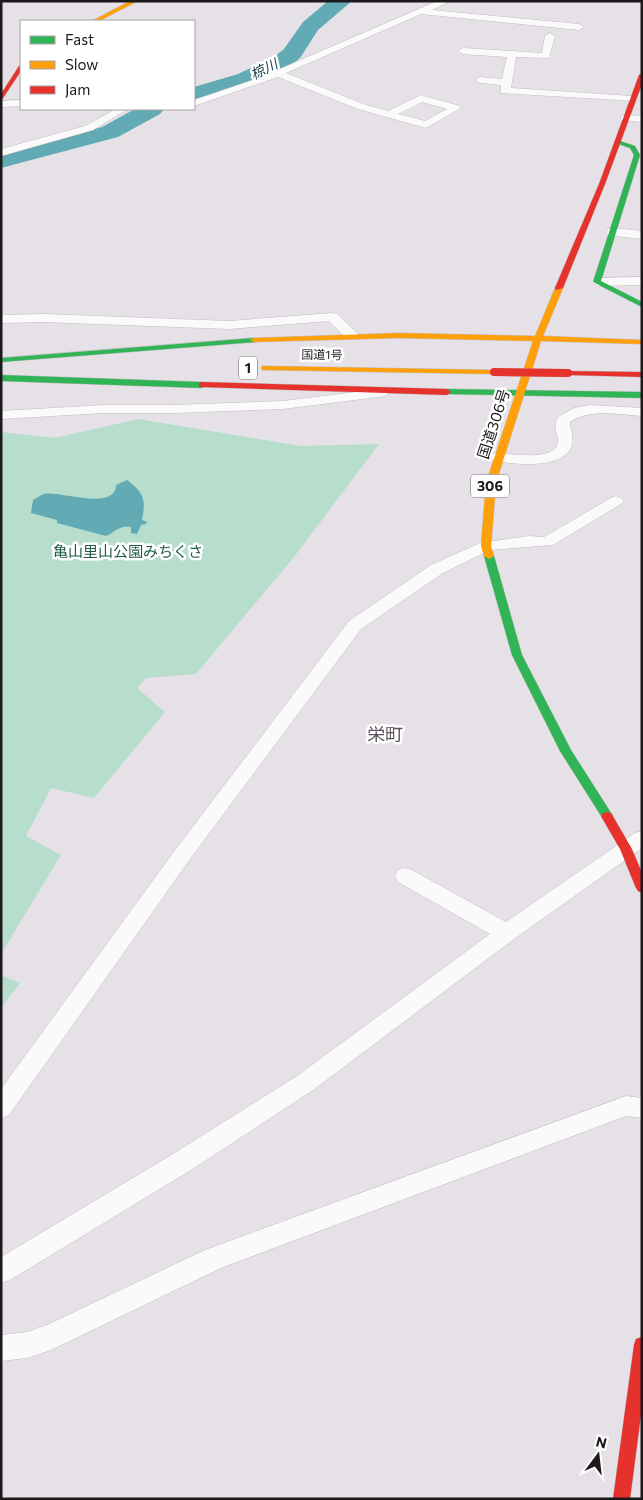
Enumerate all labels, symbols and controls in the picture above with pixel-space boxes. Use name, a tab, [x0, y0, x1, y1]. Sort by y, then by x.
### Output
legend	[20, 20, 195, 110]
text: Fast	[65, 30, 94, 48]
water label: 椋川	[247, 54, 282, 82]
text: Slow	[65, 55, 98, 73]
text: Jam	[65, 80, 90, 98]
street label: 国道1号	[301, 347, 343, 361]
road number: 1	[239, 356, 257, 379]
street label: 国道306号	[473, 386, 513, 461]
road number: 306	[471, 474, 509, 498]
park label: 亀山里山公園みちくさ	[53, 542, 203, 560]
district label: 栄町	[367, 723, 403, 745]
north arrow	[573, 1430, 623, 1480]
text: N	[594, 1432, 609, 1452]

